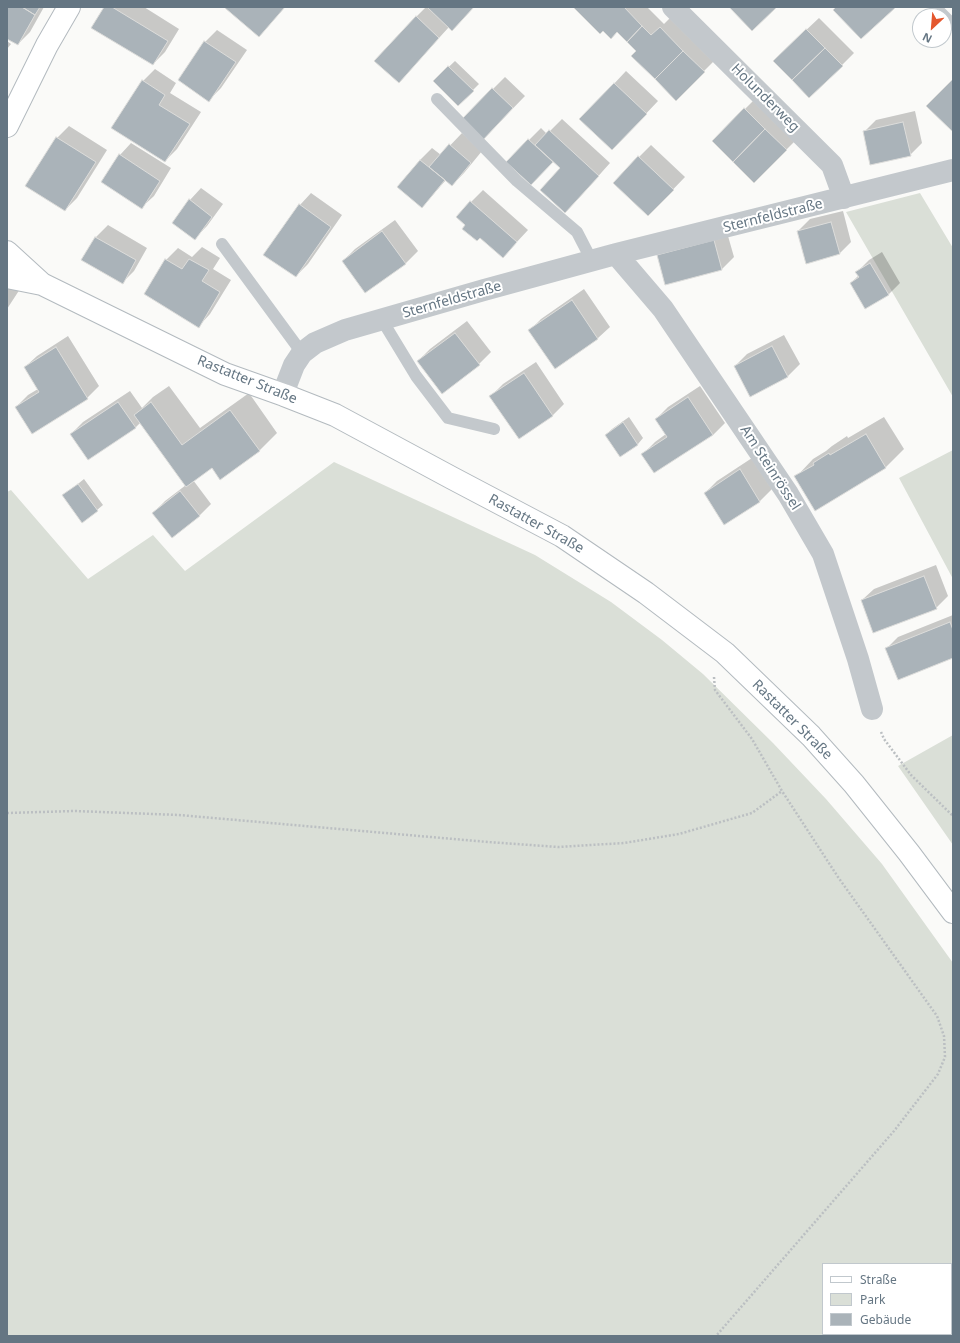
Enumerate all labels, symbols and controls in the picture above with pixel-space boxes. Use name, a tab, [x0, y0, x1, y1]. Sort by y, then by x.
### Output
north arrow	[912, 8, 952, 48]
text: N	[920, 30, 934, 47]
street label: Holunderweg	[727, 60, 803, 136]
street label: Sternfeldstraße	[722, 196, 824, 236]
street label: Sternfeldstraße	[401, 278, 503, 322]
street label: Rastatter Straße	[195, 352, 299, 408]
street label: Am Steinrössel	[736, 423, 804, 513]
street label: Rastatter Straße	[485, 491, 587, 557]
street label: Rastatter Straße	[748, 676, 836, 764]
legend	[822, 1263, 952, 1335]
text: Straße	[860, 1271, 897, 1288]
text: Park	[860, 1291, 885, 1308]
text: Gebäude	[860, 1311, 911, 1328]

